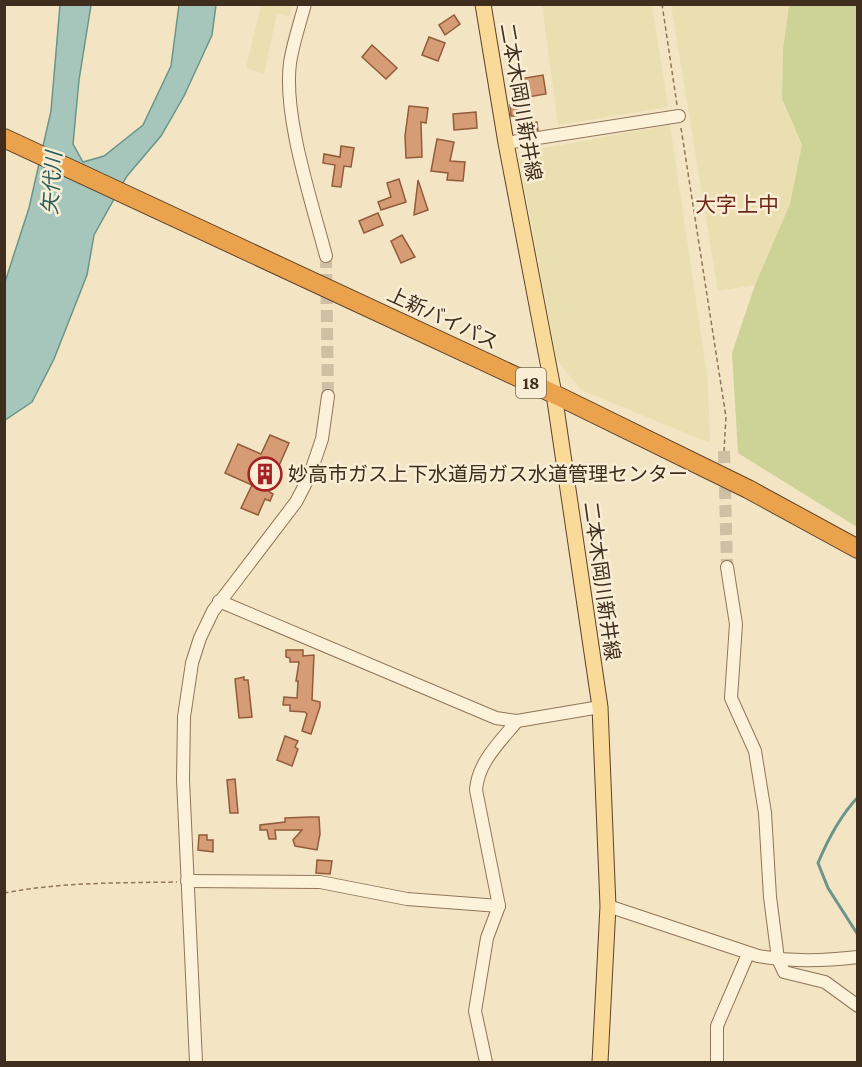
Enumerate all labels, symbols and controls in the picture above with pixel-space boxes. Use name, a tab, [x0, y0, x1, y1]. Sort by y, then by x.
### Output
street label: 二本木岡川新井線	[496, 21, 546, 183]
water label: 矢代川	[38, 149, 66, 215]
district label: 大字上中	[695, 193, 779, 217]
street label: 上新バイパス	[384, 283, 502, 353]
road number: 18	[516, 368, 546, 398]
building icon: 妙高市ガス上下水道局ガス水道管理センター	[247, 456, 283, 492]
place label: 妙高市ガス上下水道局ガス水道管理センター	[288, 463, 688, 485]
street label: 二本木岡川新井線	[580, 500, 624, 662]

